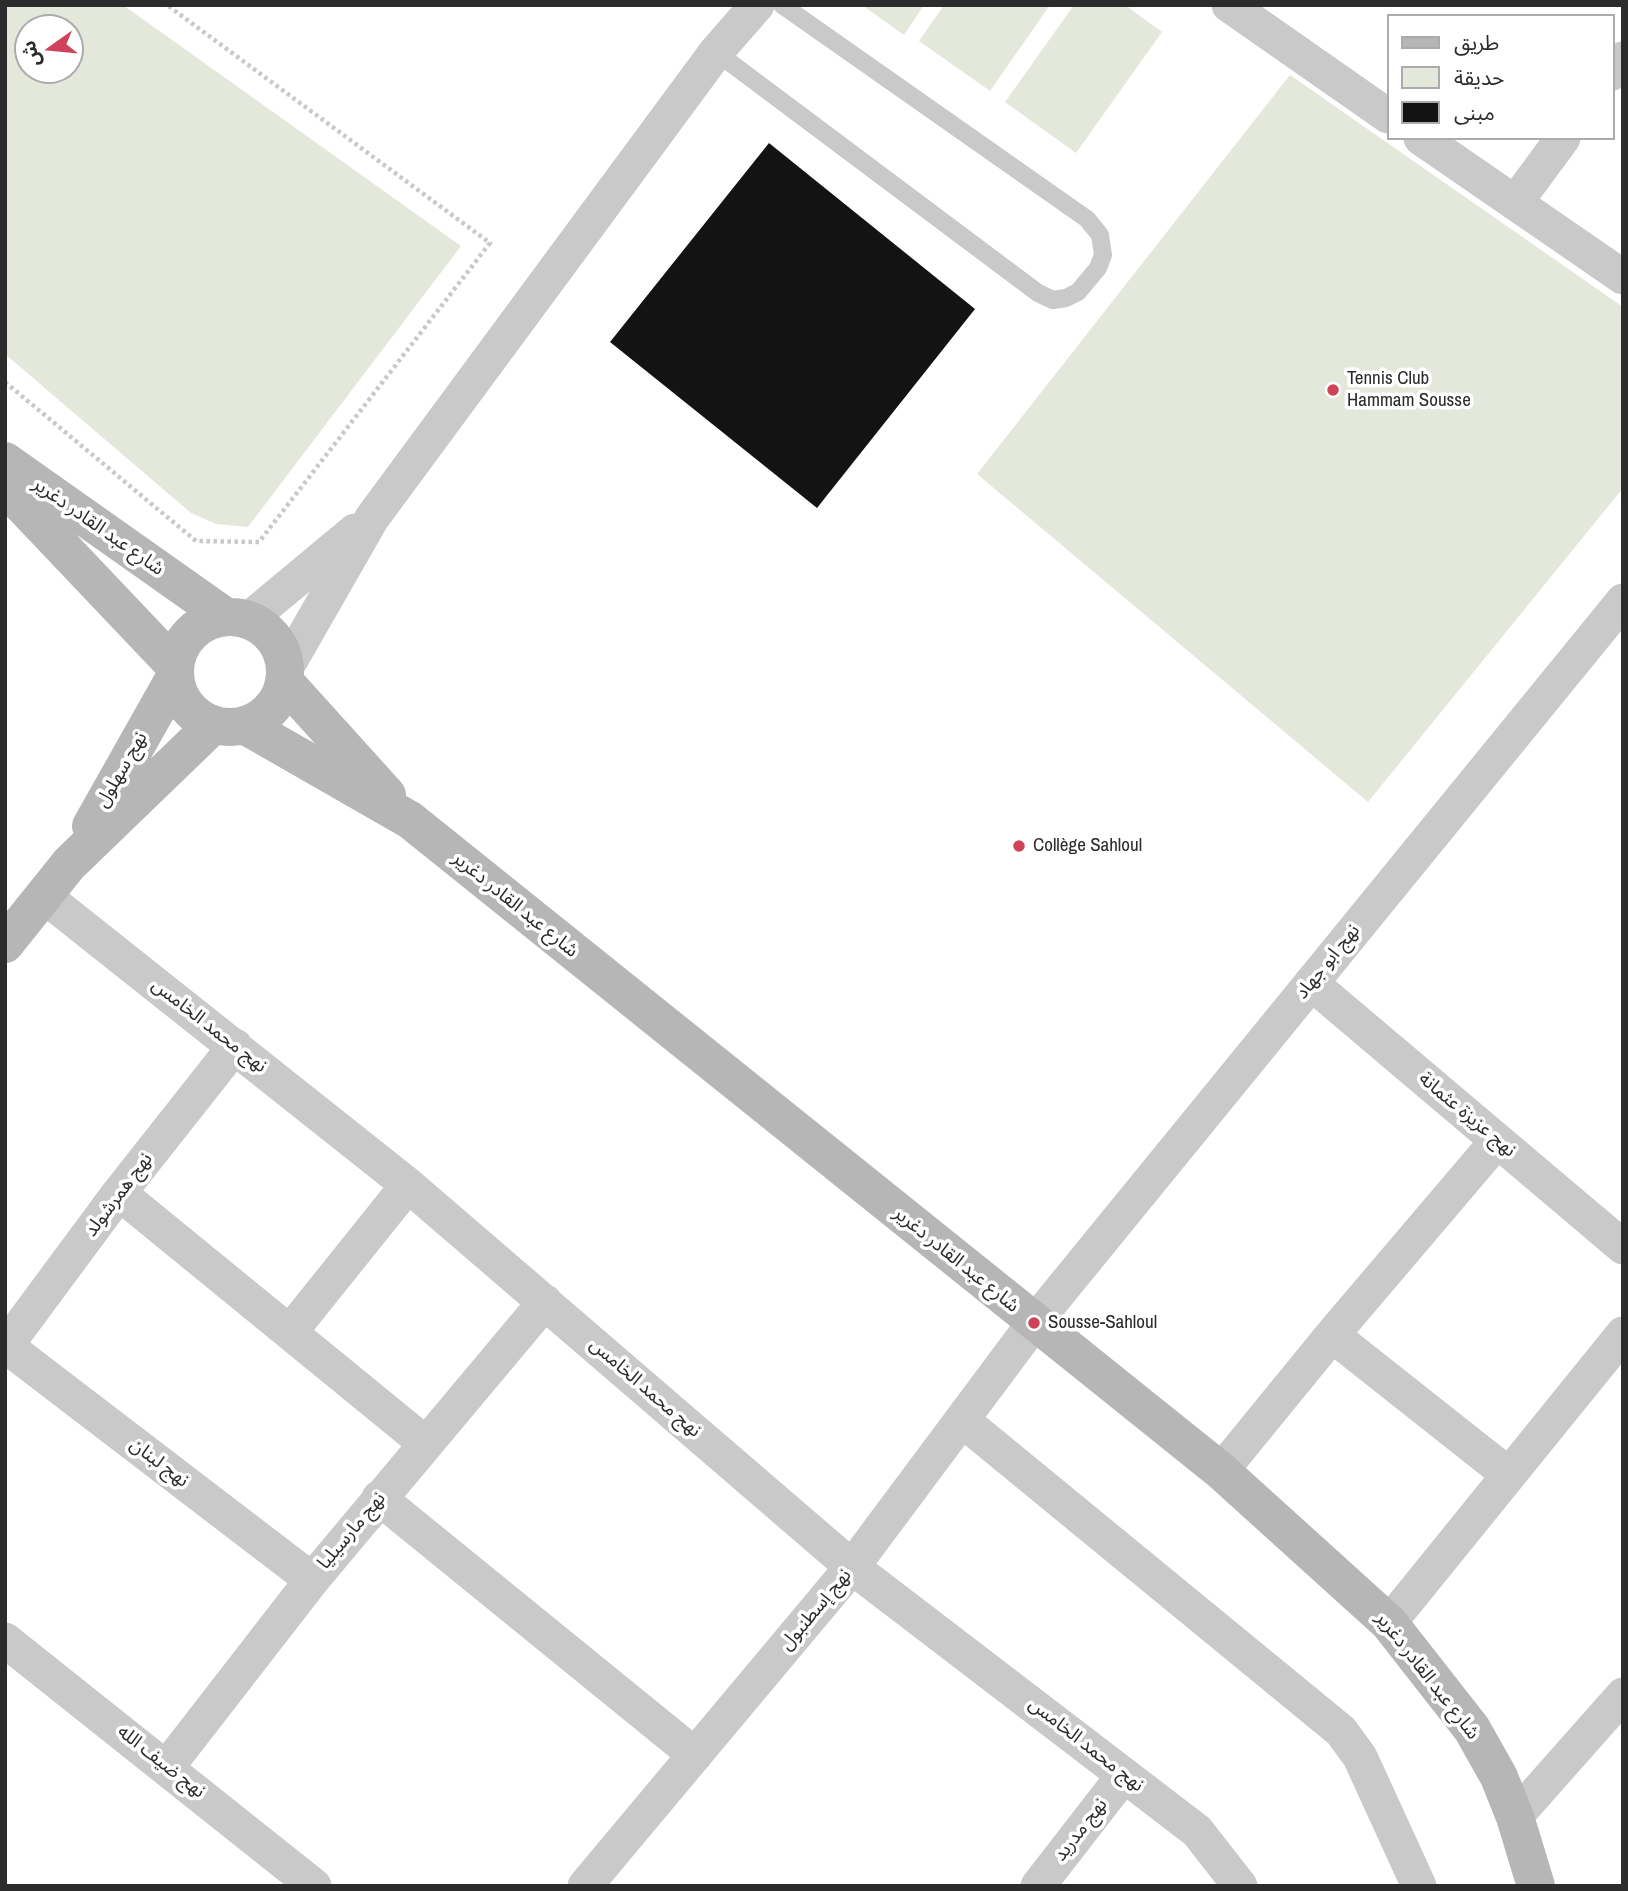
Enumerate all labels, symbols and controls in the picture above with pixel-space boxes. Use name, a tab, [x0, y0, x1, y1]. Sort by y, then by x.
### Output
north arrow	[14, 14, 84, 84]
legend	[1386, 14, 1614, 140]
text: طريق	[1454, 28, 1499, 57]
text: ش	[15, 38, 47, 70]
text: حديقة	[1454, 63, 1504, 92]
text: مبنى	[1454, 98, 1495, 127]
place label: Tennis Club Hammam Sousse	[1347, 368, 1471, 412]
marker: Tennis Club Hammam Sousse	[1325, 382, 1341, 398]
street label: شارع عبد القادر دغرير	[28, 473, 168, 581]
street label: نهج سهلول	[91, 728, 153, 812]
place label: Collège Sahloul	[1033, 835, 1142, 857]
marker: Collège Sahloul	[1011, 838, 1027, 854]
street label: شارع عبد القادر دغرير	[447, 847, 583, 963]
street label: نهج ابو جهاد	[1291, 920, 1365, 1004]
street label: نهج محمد الخامس	[147, 974, 271, 1078]
street label: نهج عزيزة عثمانة	[1414, 1068, 1520, 1162]
street label: نهج همرشولد	[80, 1149, 158, 1241]
street label: شارع عبد القادر دغرير	[888, 1202, 1024, 1318]
place label: Sousse-Sahloul	[1048, 1312, 1157, 1334]
marker: Sousse-Sahloul	[1026, 1315, 1042, 1331]
street label: نهج محمد الخامس	[585, 1333, 705, 1443]
street label: نهج لبنان	[125, 1433, 193, 1493]
street label: نهج مارسيليا	[313, 1488, 391, 1574]
street label: نهج إسطنبول	[775, 1565, 857, 1655]
street label: شارع عبد القادر دغرير	[1370, 1608, 1484, 1744]
street label: نهج محمد الخامس	[1024, 1693, 1148, 1797]
street label: نهج ضيف الله	[113, 1721, 209, 1803]
street label: نهج مدريد	[1049, 1794, 1113, 1866]

